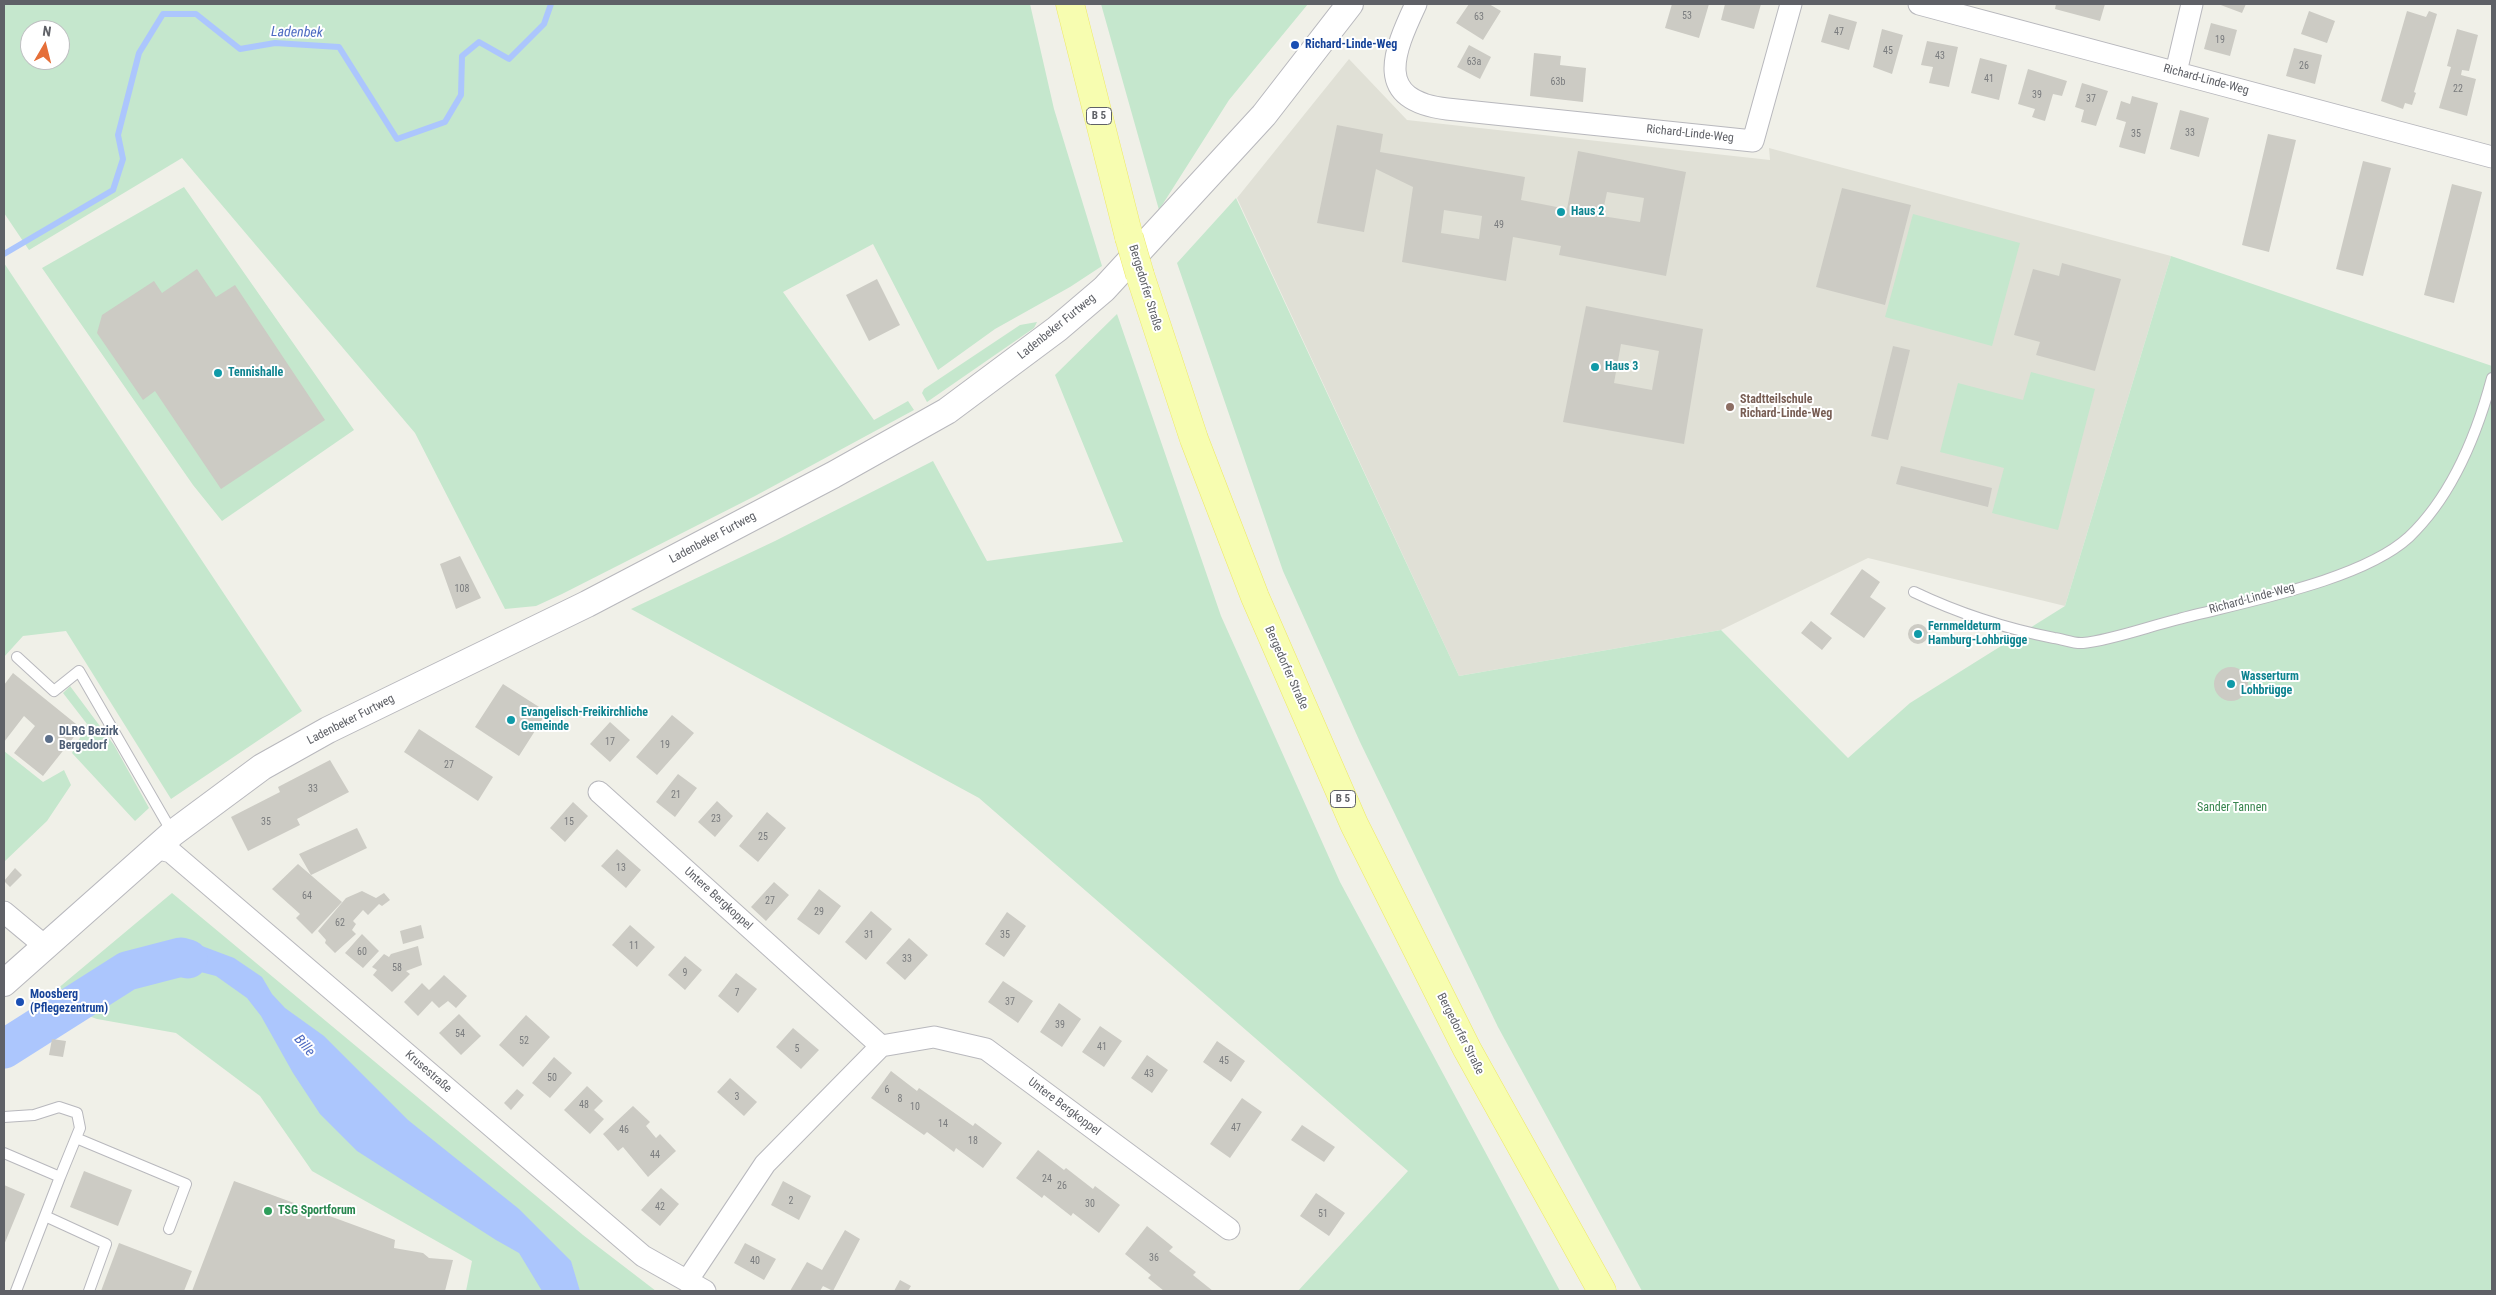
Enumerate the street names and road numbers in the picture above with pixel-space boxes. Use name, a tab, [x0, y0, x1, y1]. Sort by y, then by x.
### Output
street label: Richard-Linde-Weg	[2162, 62, 2250, 98]
road number: B 5	[1086, 108, 1112, 124]
street label: Richard-Linde-Weg	[1645, 122, 1735, 146]
street label: Bergedorfer Straße	[1125, 243, 1165, 333]
street label: Ladenbeker Furtweg	[1015, 291, 1099, 363]
street label: Ladenbeker Furtweg	[667, 509, 759, 567]
street label: Richard-Linde-Weg	[2208, 581, 2296, 617]
street label: Bergedorfer Straße	[1261, 624, 1311, 712]
street label: Ladenbeker Furtweg	[305, 692, 397, 748]
road number: B 5	[1330, 791, 1356, 808]
street label: Untere Bergkoppel	[681, 865, 755, 933]
street label: Bergedorfer Straße	[1433, 991, 1487, 1077]
street label: Krusestraße	[402, 1048, 454, 1096]
street label: Untere Bergkoppel	[1025, 1075, 1103, 1139]

